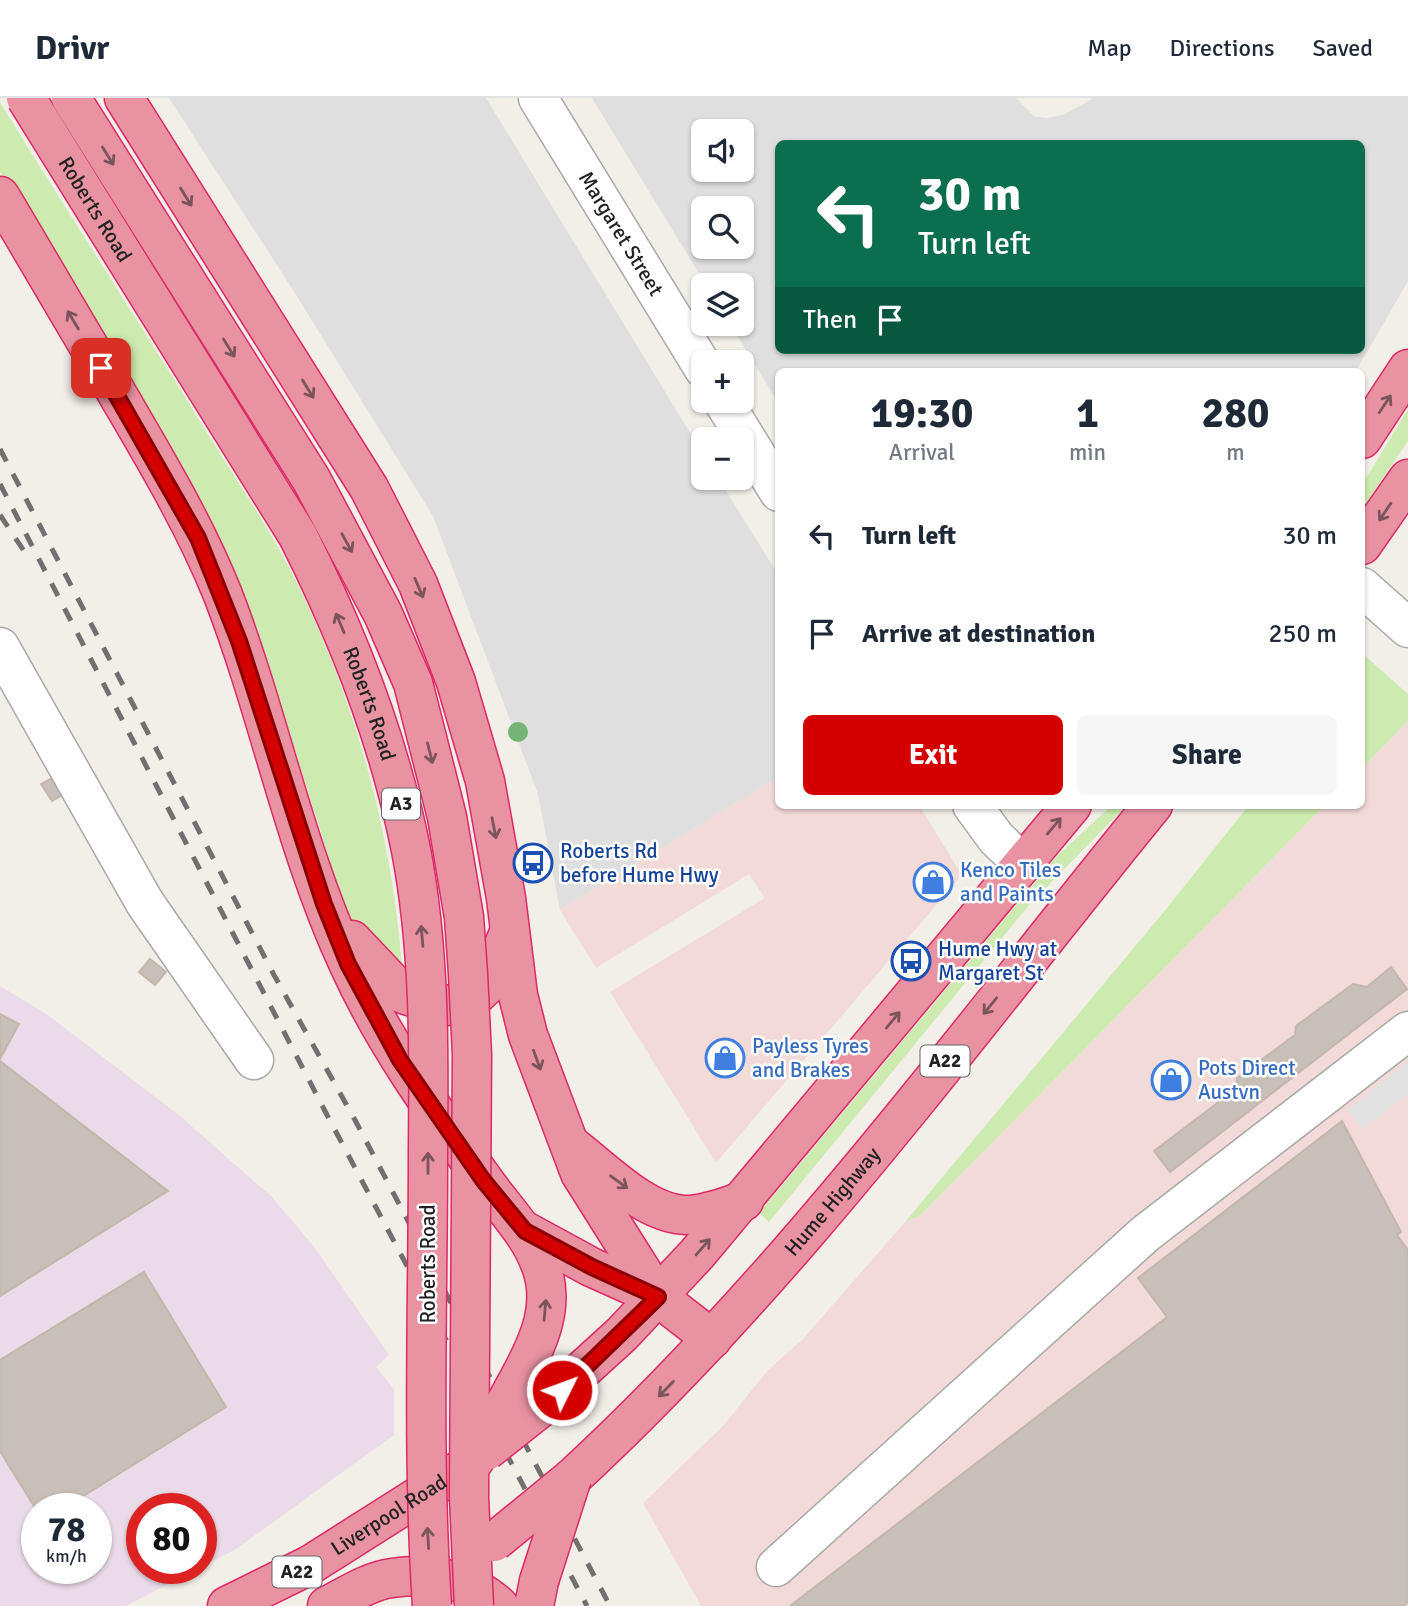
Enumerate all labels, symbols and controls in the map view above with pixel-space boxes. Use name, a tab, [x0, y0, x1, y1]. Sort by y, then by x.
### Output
text: Drivr	[35, 28, 109, 69]
text: Map	[1087, 33, 1132, 63]
text: Directions	[1170, 33, 1275, 63]
text: Saved	[1313, 33, 1373, 63]
map controls	[691, 119, 754, 490]
button: sound	[691, 119, 754, 182]
one-way arrow	[101, 145, 115, 165]
street label: Roberts Road	[53, 152, 138, 267]
text: 30 m	[918, 164, 1021, 224]
street label: Margaret Street	[573, 166, 669, 301]
icon: left	[803, 168, 894, 259]
one-way arrow	[179, 187, 194, 206]
button: search	[691, 196, 754, 259]
text: Turn left	[918, 224, 1031, 263]
button: layers	[691, 273, 754, 336]
icon: arrive	[871, 301, 909, 339]
text: Then	[803, 304, 857, 336]
one-way arrow	[66, 310, 80, 330]
pin	[71, 338, 131, 398]
one-way arrow	[222, 338, 236, 358]
icon: arrive	[82, 349, 120, 387]
button: +	[691, 350, 754, 413]
one-way arrow	[301, 379, 315, 399]
text: 19:30	[870, 388, 974, 439]
text: 1	[1076, 388, 1099, 439]
text: 280	[1201, 388, 1270, 439]
one-way arrow	[1378, 395, 1392, 415]
button: −	[691, 427, 754, 490]
text: Arrival	[889, 438, 955, 467]
text: min	[1069, 438, 1106, 467]
text: m	[1226, 438, 1245, 467]
one-way arrow	[1378, 502, 1392, 521]
icon: left	[803, 517, 841, 555]
text: Turn left	[862, 520, 956, 552]
text: 30 m	[1282, 520, 1337, 552]
one-way arrow	[340, 532, 354, 552]
one-way arrow	[413, 576, 426, 598]
one-way arrow	[333, 612, 346, 634]
icon: arrive	[803, 615, 841, 653]
text: Arrive at destination	[862, 618, 1095, 650]
text: 250 m	[1268, 618, 1337, 650]
street label: Roberts Road	[337, 643, 401, 764]
button: Exit	[803, 715, 1063, 795]
button: Share	[1077, 715, 1337, 795]
one-way arrow	[424, 741, 437, 764]
road number: A3	[382, 789, 420, 820]
one-way arrow	[488, 816, 501, 839]
one-way arrow	[1047, 818, 1062, 836]
place label: Roberts Rd before Hume Hwy	[560, 838, 719, 888]
bus stop icon: Roberts Rd before Hume Hwy	[512, 842, 554, 884]
place label: Kenco Tiles and Paints	[960, 857, 1061, 907]
shop icon: Kenco Tiles and Paints	[912, 861, 954, 903]
one-way arrow	[415, 925, 428, 948]
place label: Hume Hwy at Margaret St	[938, 936, 1057, 986]
bus stop icon: Hume Hwy at Margaret St	[890, 940, 932, 982]
one-way arrow	[983, 996, 998, 1014]
one-way arrow	[885, 1011, 901, 1029]
place label: Payless Tyres and Brakes	[752, 1033, 869, 1083]
shop icon: Payless Tyres and Brakes	[704, 1037, 746, 1079]
road number: A22	[920, 1046, 970, 1077]
one-way arrow	[531, 1049, 544, 1071]
place label: Pots Direct Austvn	[1198, 1055, 1296, 1105]
shop icon: Pots Direct Austvn	[1150, 1059, 1192, 1101]
street label: Hume Highway	[779, 1142, 886, 1261]
one-way arrow	[421, 1152, 435, 1175]
one-way arrow	[609, 1174, 628, 1189]
street label: Roberts Road	[415, 1204, 441, 1324]
one-way arrow	[695, 1238, 711, 1256]
one-way arrow	[539, 1299, 552, 1322]
position arrow	[525, 1353, 599, 1427]
one-way arrow	[657, 1380, 674, 1397]
street label: Liverpool Road	[326, 1469, 452, 1561]
speed limit sign: 80	[126, 1493, 217, 1584]
text: 78	[48, 1508, 85, 1551]
one-way arrow	[421, 1527, 434, 1550]
text: km/h	[46, 1545, 87, 1567]
road number: A22	[272, 1556, 322, 1588]

